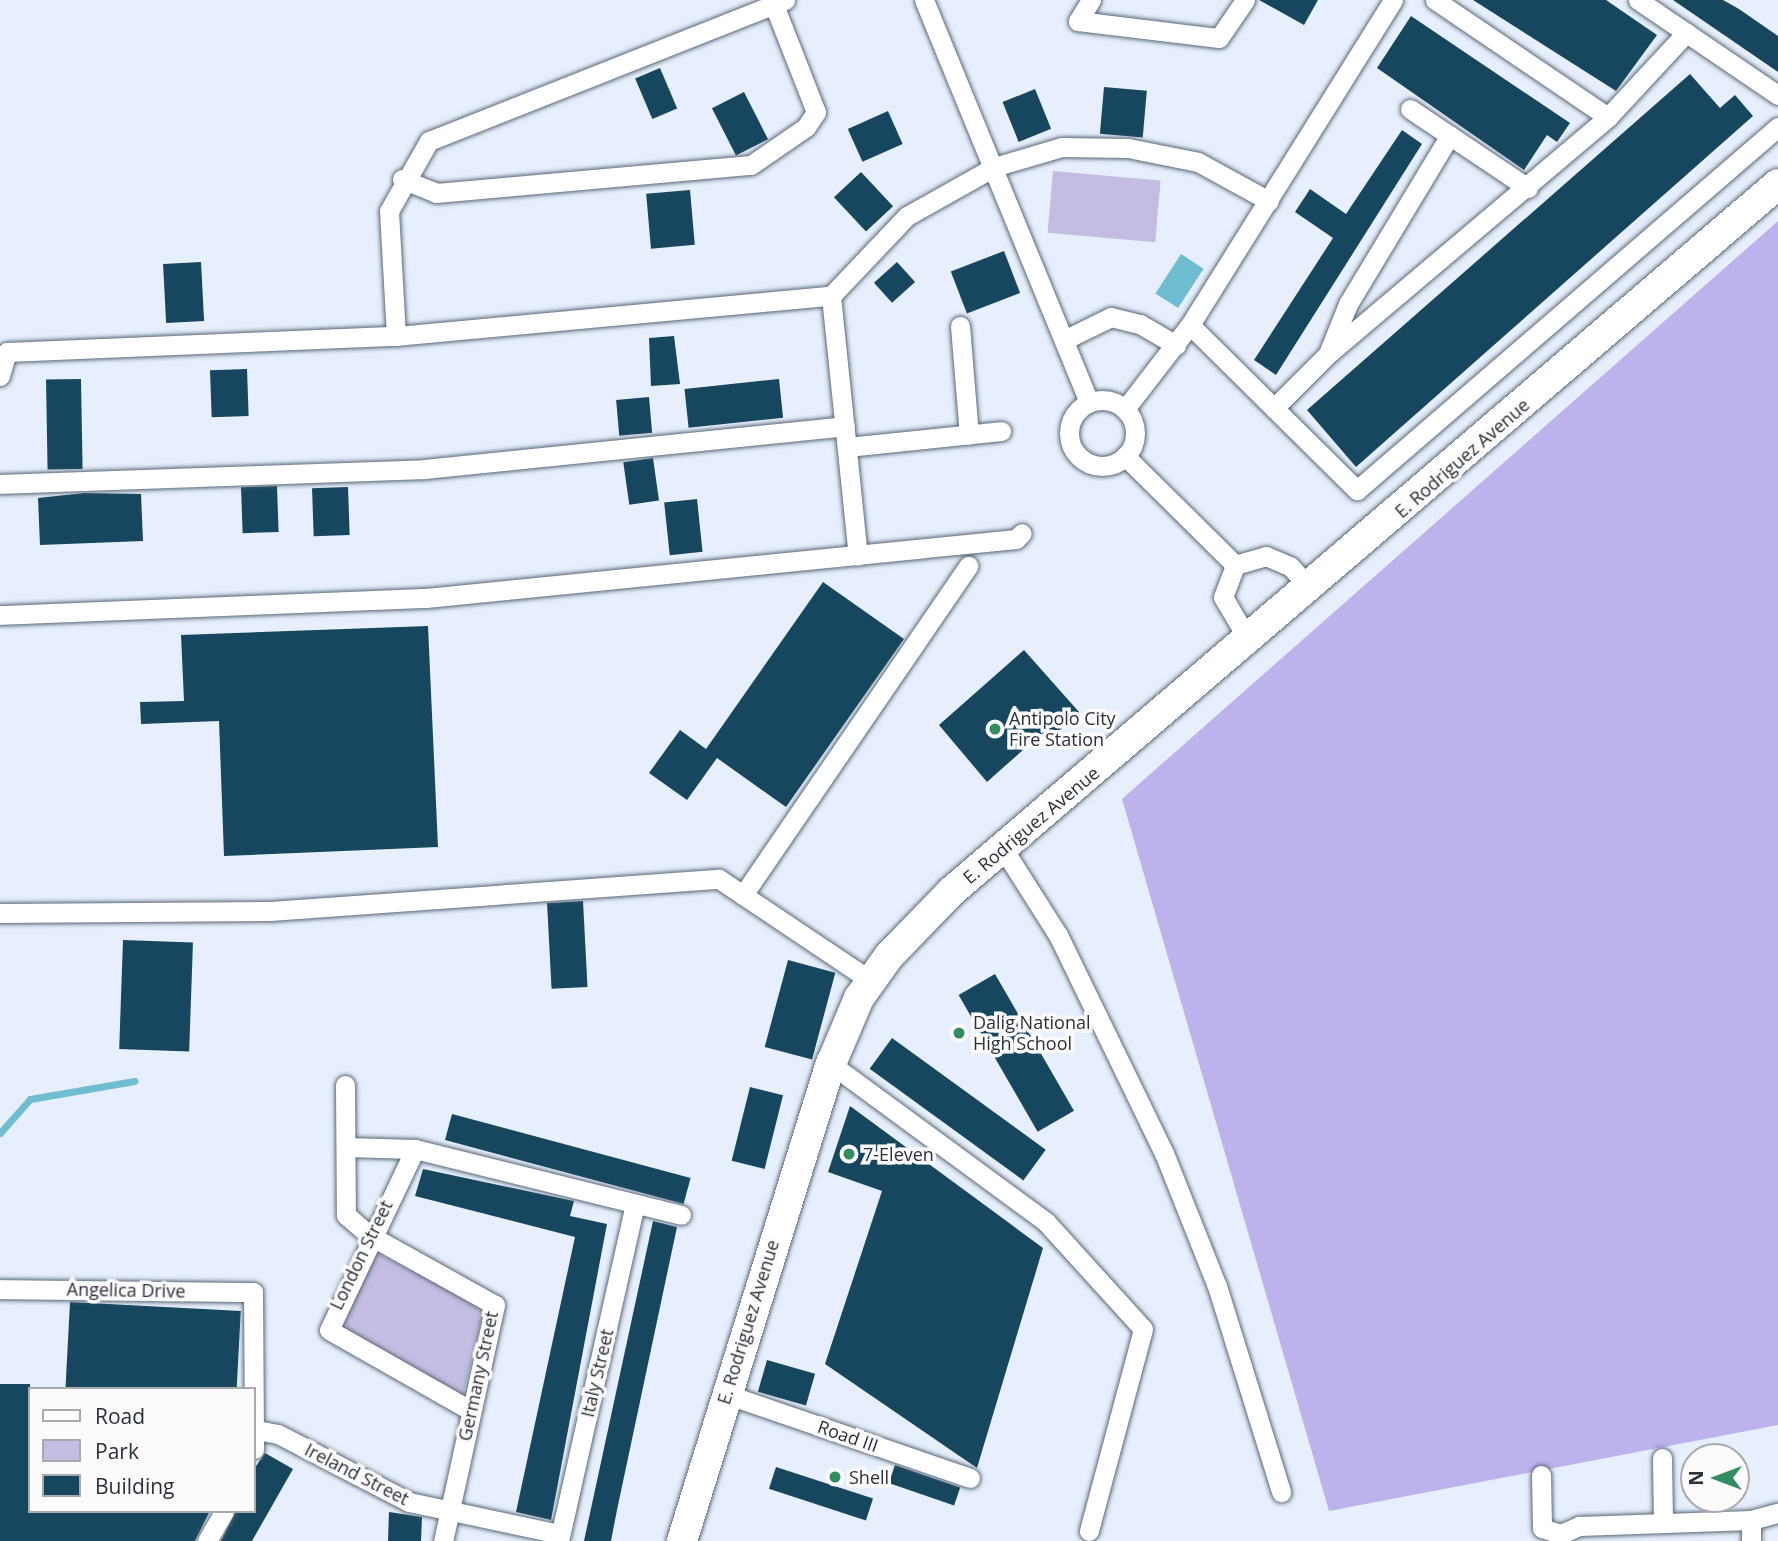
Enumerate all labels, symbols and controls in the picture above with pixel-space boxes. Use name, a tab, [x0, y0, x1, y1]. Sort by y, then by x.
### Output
street label: E. Rodriguez Avenue	[1390, 394, 1534, 522]
place label: Antipolo City Fire Station	[1009, 708, 1116, 750]
marker: Antipolo City Fire Station	[987, 721, 1003, 737]
street label: E. Rodriguez Avenue	[959, 762, 1103, 888]
place label: Dalig National High School	[973, 1012, 1091, 1054]
marker: Dalig National High School	[951, 1025, 967, 1041]
place label: 7-Eleven	[863, 1143, 934, 1165]
marker: 7-Eleven	[841, 1146, 857, 1162]
street label: London Street	[325, 1197, 397, 1313]
street label: E. Rodriguez Avenue	[713, 1237, 783, 1407]
street label: Angelica Drive	[66, 1278, 186, 1302]
street label: Germany Street	[454, 1309, 502, 1443]
street label: Italy Street	[576, 1327, 618, 1419]
legend	[28, 1387, 256, 1513]
text: Road	[95, 1402, 145, 1430]
street label: Road III	[815, 1416, 881, 1456]
text: Park	[95, 1437, 139, 1465]
street label: Ireland Street	[301, 1438, 413, 1510]
north arrow	[1680, 1443, 1750, 1513]
place label: Shell	[849, 1466, 889, 1488]
marker: Shell	[827, 1469, 843, 1485]
text: N	[1683, 1470, 1709, 1486]
text: Building	[95, 1472, 174, 1500]

